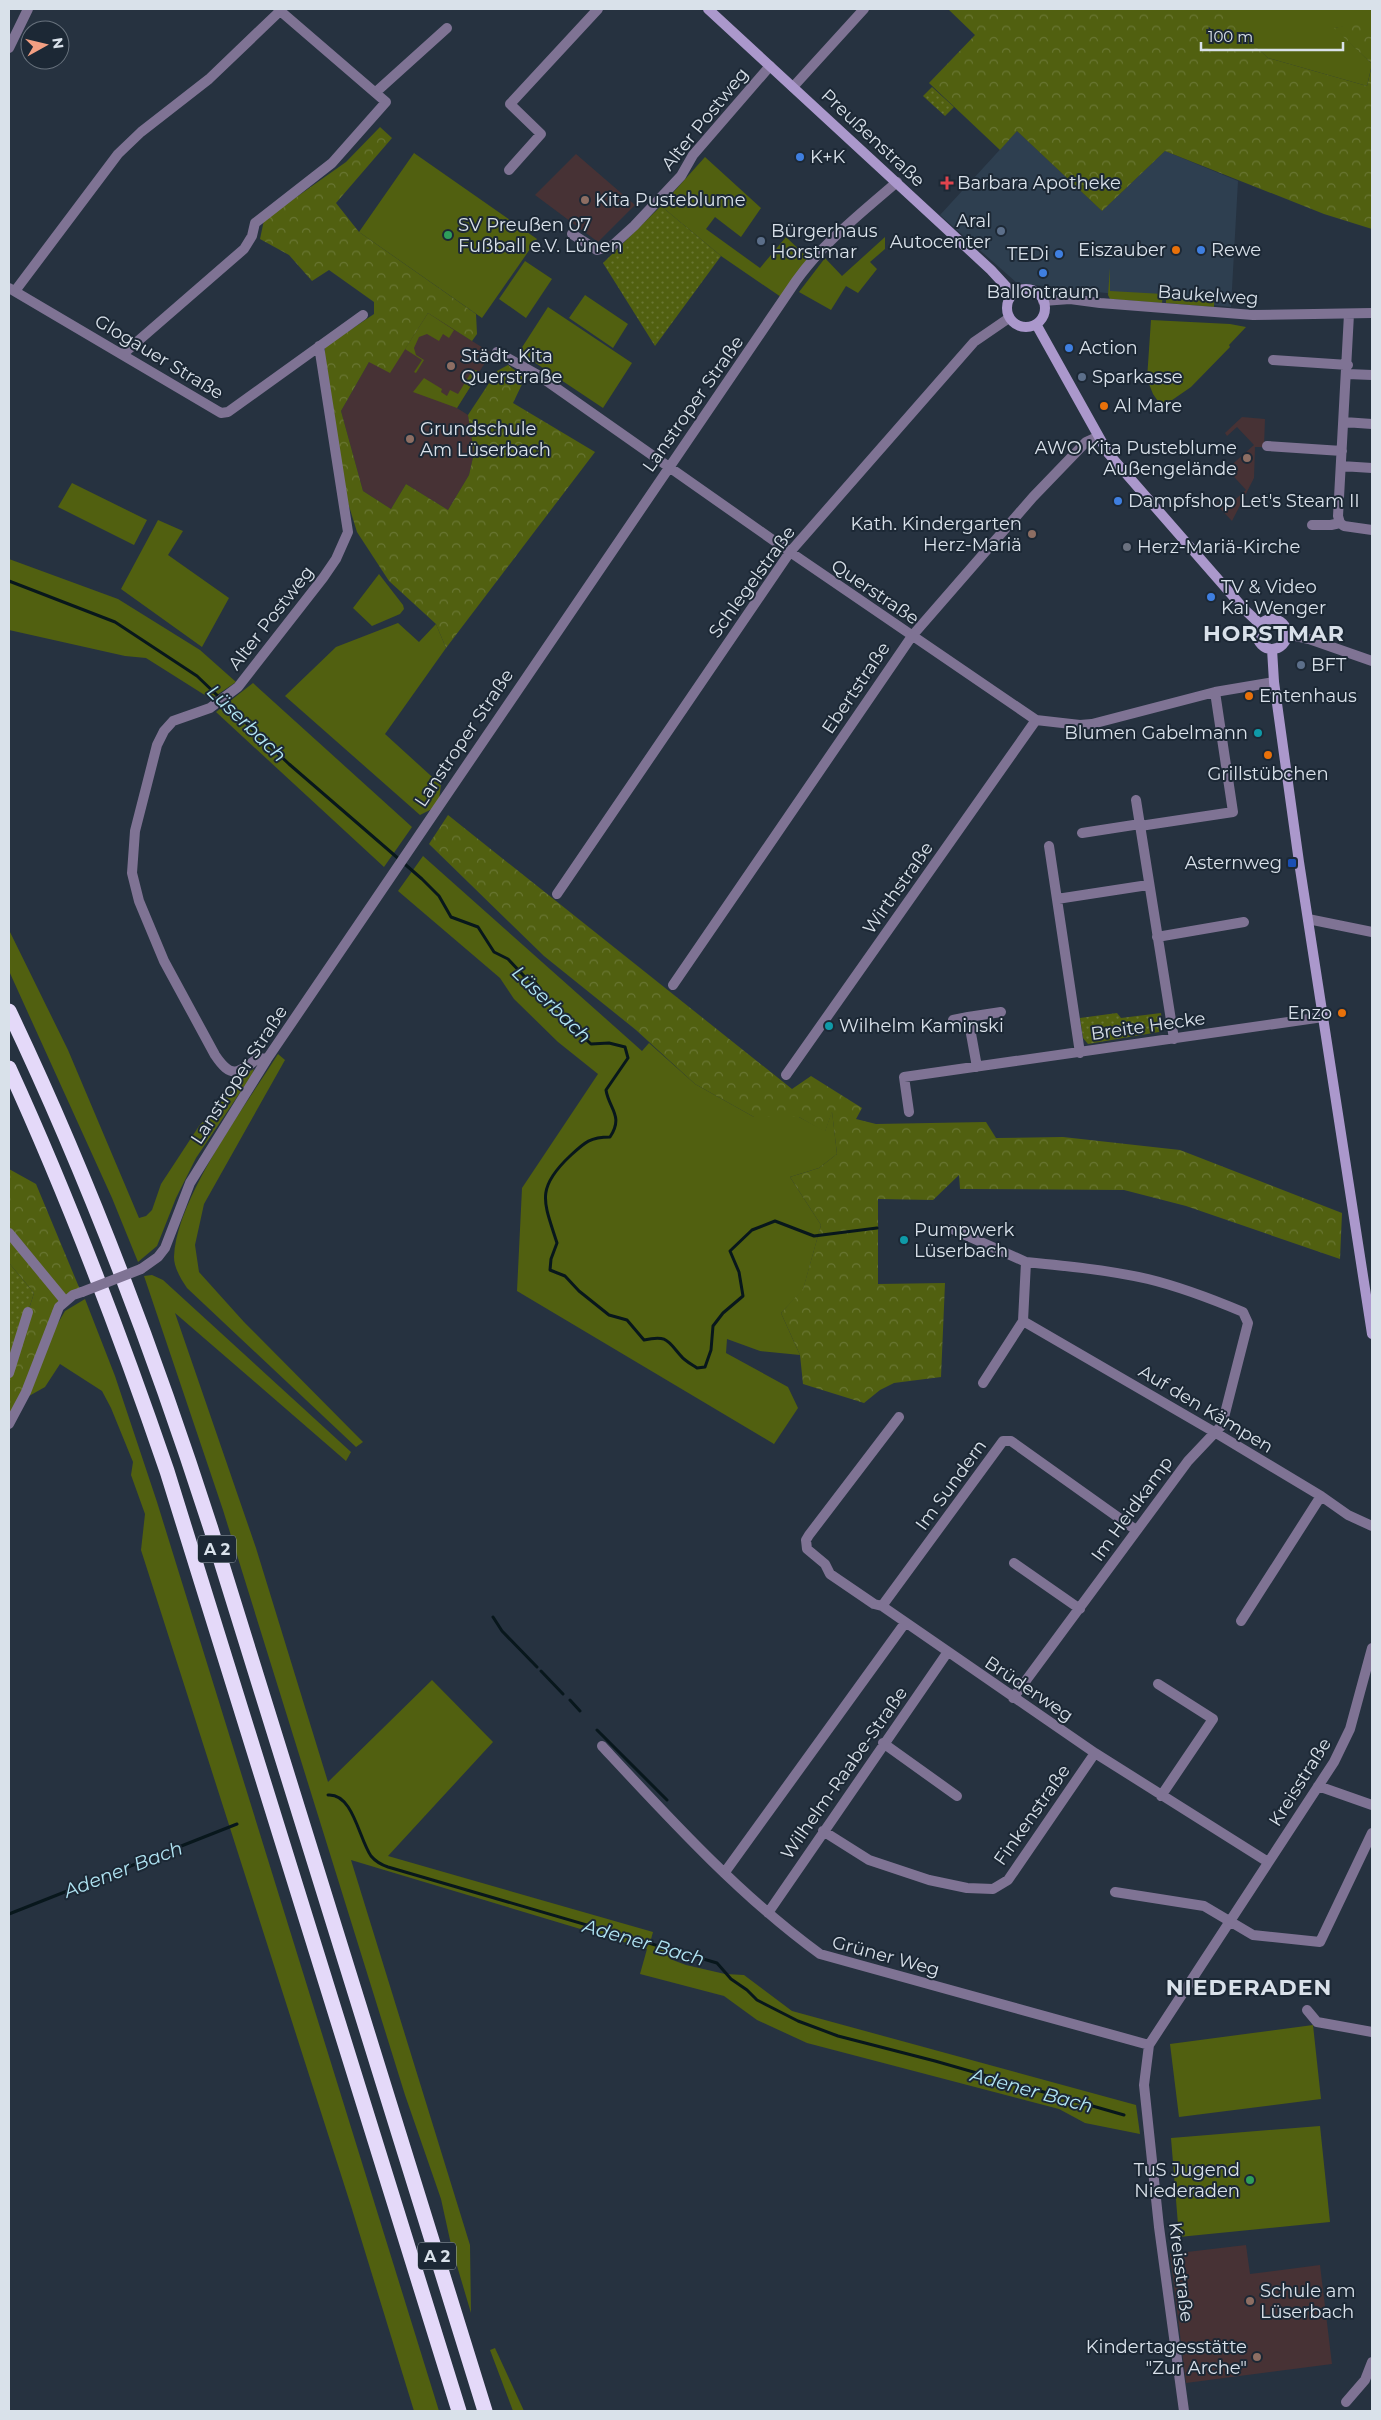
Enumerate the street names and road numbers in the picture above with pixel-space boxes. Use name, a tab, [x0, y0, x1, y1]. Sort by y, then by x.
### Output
street label: Alter Postweg	[657, 63, 753, 175]
street label: Preußenstraße	[817, 84, 929, 192]
street label: Baukelweg	[1157, 280, 1259, 310]
street label: Glogauer Straße	[91, 310, 227, 404]
street label: Lanstroper Straße	[638, 332, 748, 476]
street label: Schlegelstraße	[704, 522, 800, 642]
street label: Querstraße	[827, 555, 923, 630]
street label: Alter Postweg	[224, 562, 318, 674]
street label: Ebertstraße	[817, 638, 895, 738]
street label: Lanstroper Straße	[410, 665, 518, 811]
street label: Wirthstraße	[858, 838, 938, 938]
street label: Lanstroper Straße	[186, 1001, 292, 1149]
street label: Breite Hecke	[1089, 1007, 1207, 1045]
street label: Auf den Kämpen	[1135, 1360, 1277, 1458]
street label: Im Sundern	[911, 1435, 991, 1535]
street label: Im Heidkamp	[1087, 1452, 1177, 1566]
road number: A 2	[198, 1536, 236, 1562]
street label: Brüderweg	[980, 1651, 1078, 1727]
street label: Wilhelm-Raabe-Straße	[776, 1682, 912, 1864]
street label: Kreisstraße	[1264, 1734, 1336, 1830]
street label: Finkenstraße	[989, 1760, 1075, 1870]
street label: Grüner Weg	[830, 1931, 942, 1981]
street label: Kreisstraße	[1164, 2221, 1198, 2323]
road number: A 2	[418, 2242, 456, 2270]

